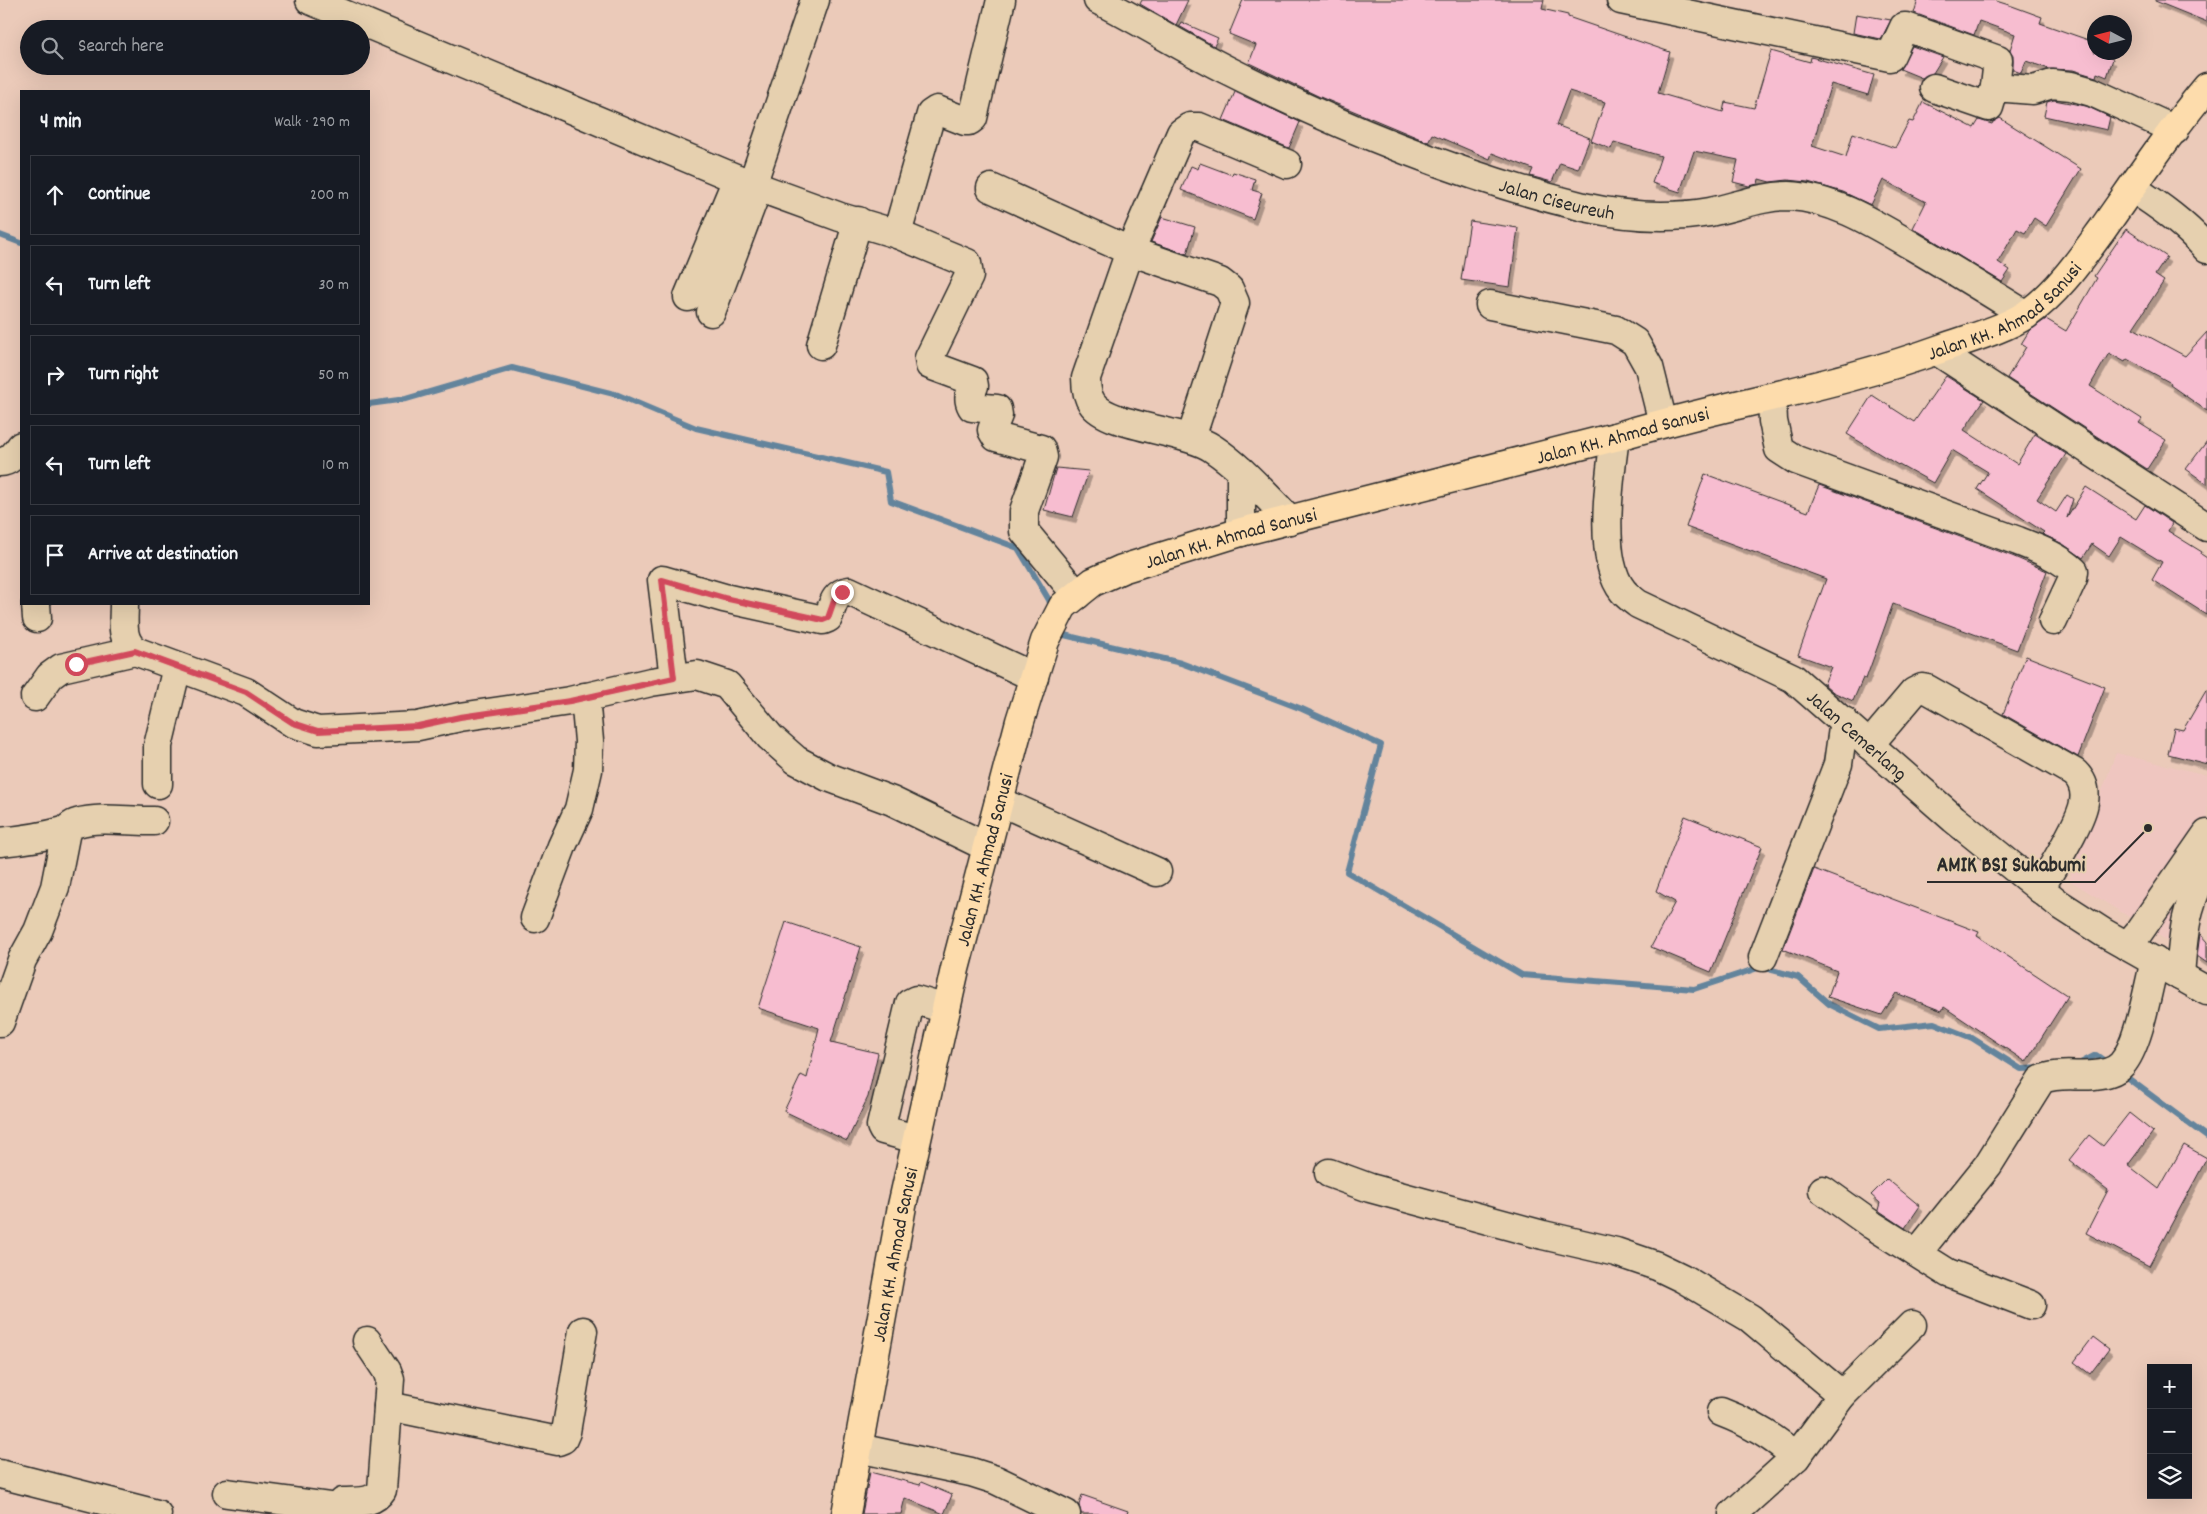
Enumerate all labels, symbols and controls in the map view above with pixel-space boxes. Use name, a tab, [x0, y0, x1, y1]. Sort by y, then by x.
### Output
north arrow	[2087, 15, 2132, 60]
search box	[20, 20, 370, 75]
icon: search	[38, 34, 66, 62]
text: Search here	[78, 34, 164, 61]
text: 4 min	[40, 108, 82, 138]
text: Walk · 290 m	[274, 111, 350, 134]
street label: Jalan Ciseureuh	[1495, 173, 1616, 229]
icon: ahead	[41, 181, 69, 209]
text: Continue	[88, 182, 150, 209]
text: 200 m	[310, 184, 349, 207]
street label: Jalan KH. Ahmad Sanusi	[1924, 257, 2090, 369]
icon: left	[41, 271, 69, 299]
text: Turn left	[88, 272, 151, 299]
text: 30 m	[319, 274, 349, 297]
icon: right	[41, 361, 69, 389]
text: Turn right	[88, 362, 159, 389]
text: 50 m	[318, 364, 349, 387]
street label: Jalan KH. Ahmad Sanusi	[1534, 401, 1713, 473]
icon: left	[41, 451, 69, 479]
text: Turn left	[88, 452, 151, 479]
text: 10 m	[322, 454, 349, 477]
street label: Jalan KH. Ahmad Sanusi	[1142, 502, 1321, 578]
icon: arrive	[41, 541, 69, 569]
text: Arrive at destination	[88, 542, 238, 569]
route end	[831, 581, 854, 604]
route start	[65, 653, 88, 676]
street label: Jalan Cemerlang	[1799, 685, 1912, 789]
street label: Jalan KH. Ahmad Sanusi	[951, 771, 1023, 950]
callout: AMIK BSI Sukabumi	[1927, 846, 2095, 882]
text: AMIK BSI Sukabumi	[1937, 852, 2085, 882]
street label: Jalan KH. Ahmad Sanusi	[867, 1165, 927, 1345]
map controls	[2147, 1364, 2192, 1499]
button: +	[2147, 1364, 2192, 1409]
button: −	[2147, 1409, 2192, 1454]
button: layers	[2147, 1454, 2192, 1499]

